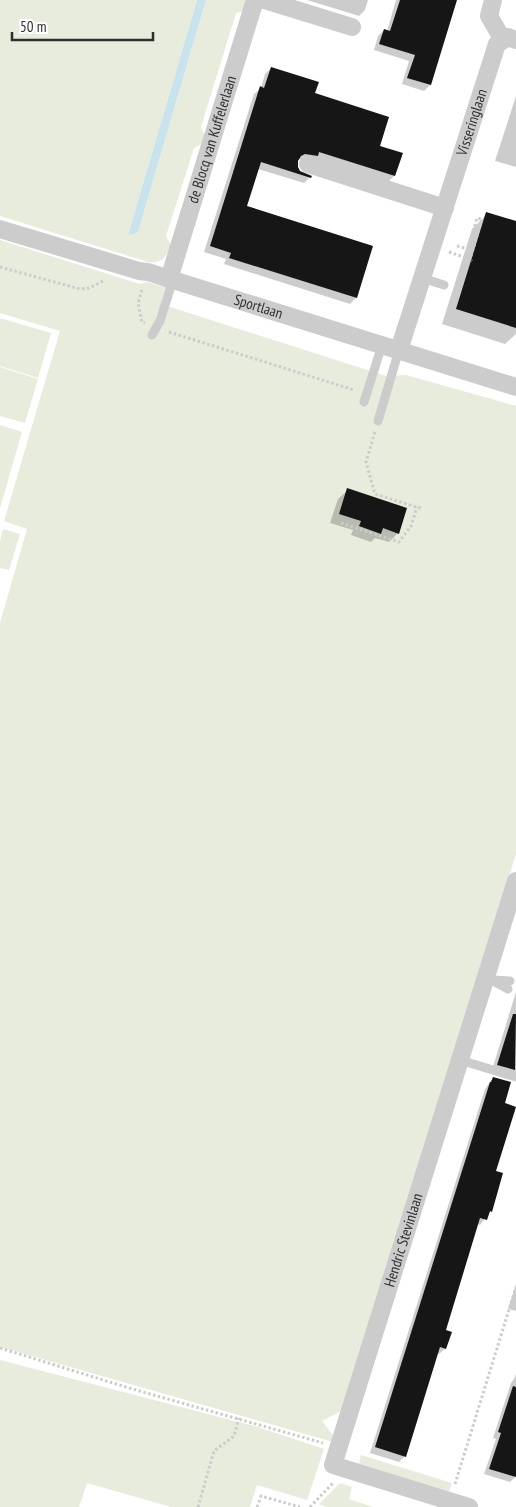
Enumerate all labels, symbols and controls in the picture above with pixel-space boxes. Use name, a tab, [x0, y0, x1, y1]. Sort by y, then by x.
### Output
scale bar	[12, 10, 154, 42]
text: 50 m	[20, 17, 46, 36]
street label: de Blocq van Kuffelerlaan	[183, 73, 240, 206]
street label: Visseringlaan	[452, 86, 491, 159]
street label: Sportlaan	[232, 290, 285, 323]
street label: Hendric Stevinlaan	[379, 1191, 427, 1289]

